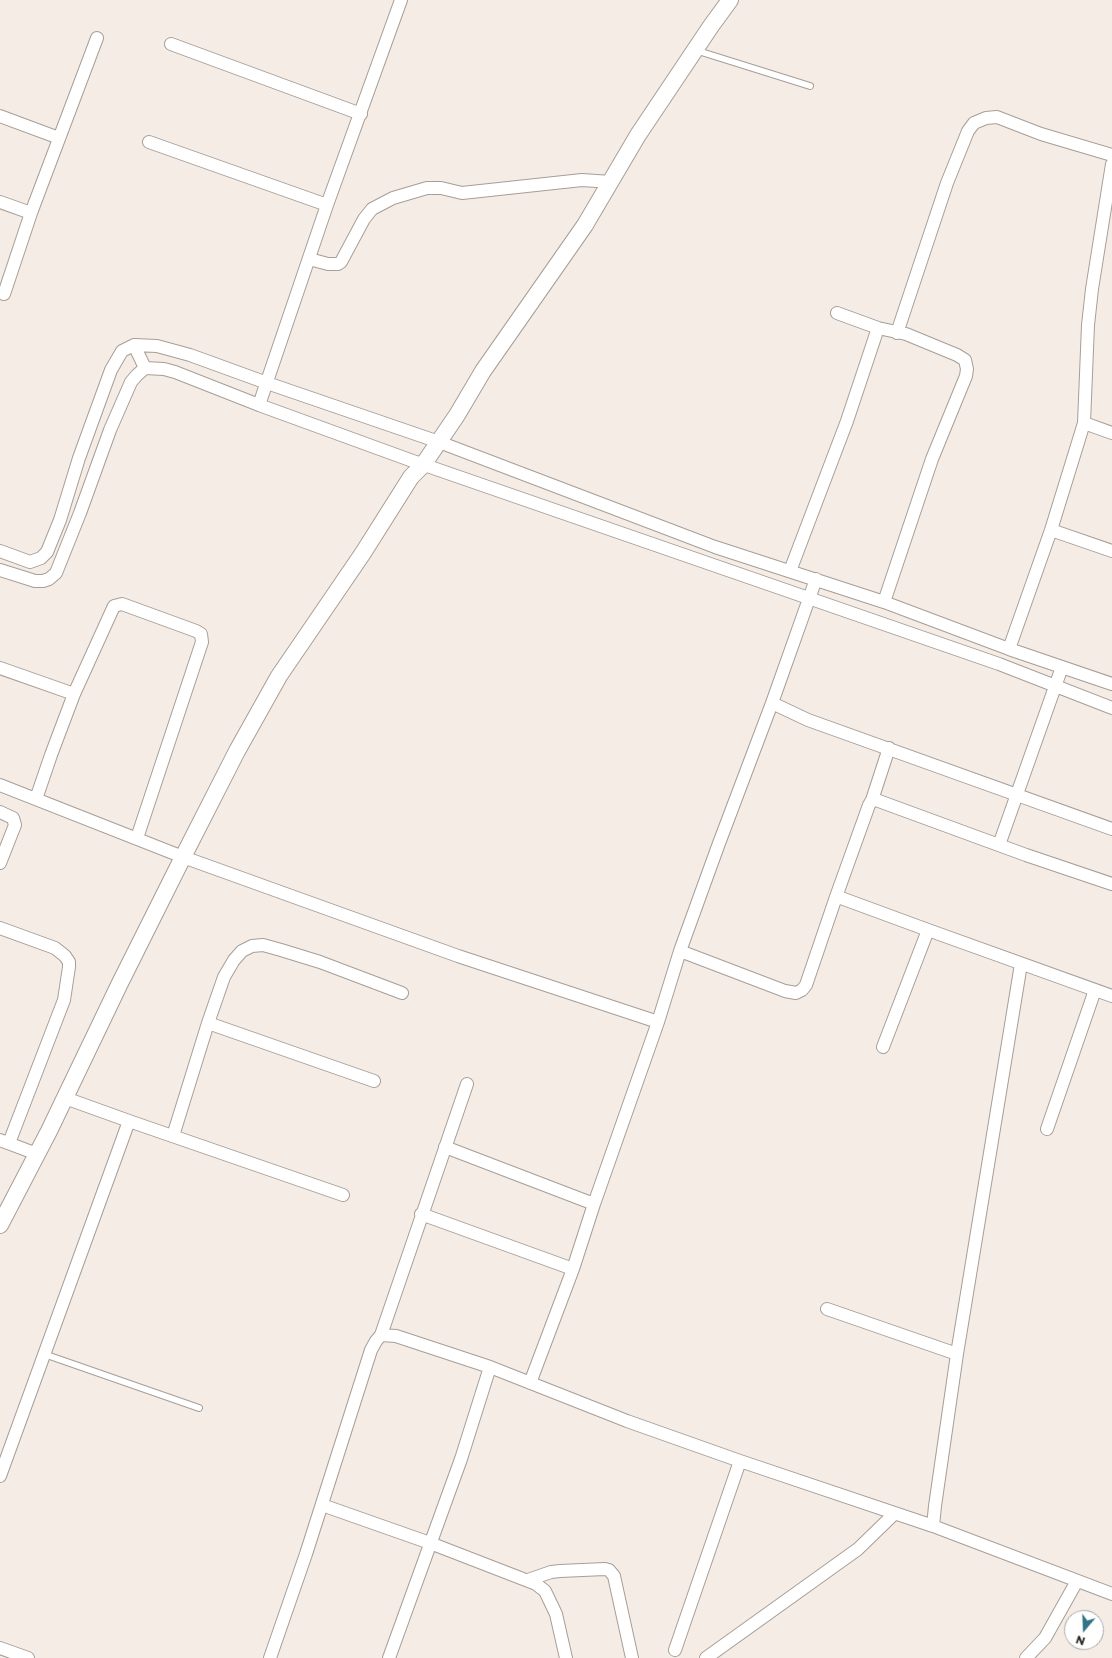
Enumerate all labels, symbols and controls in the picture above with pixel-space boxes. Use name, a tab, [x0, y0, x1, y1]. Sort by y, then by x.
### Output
north arrow	[1064, 1610, 1104, 1650]
text: N	[1074, 1632, 1087, 1648]

